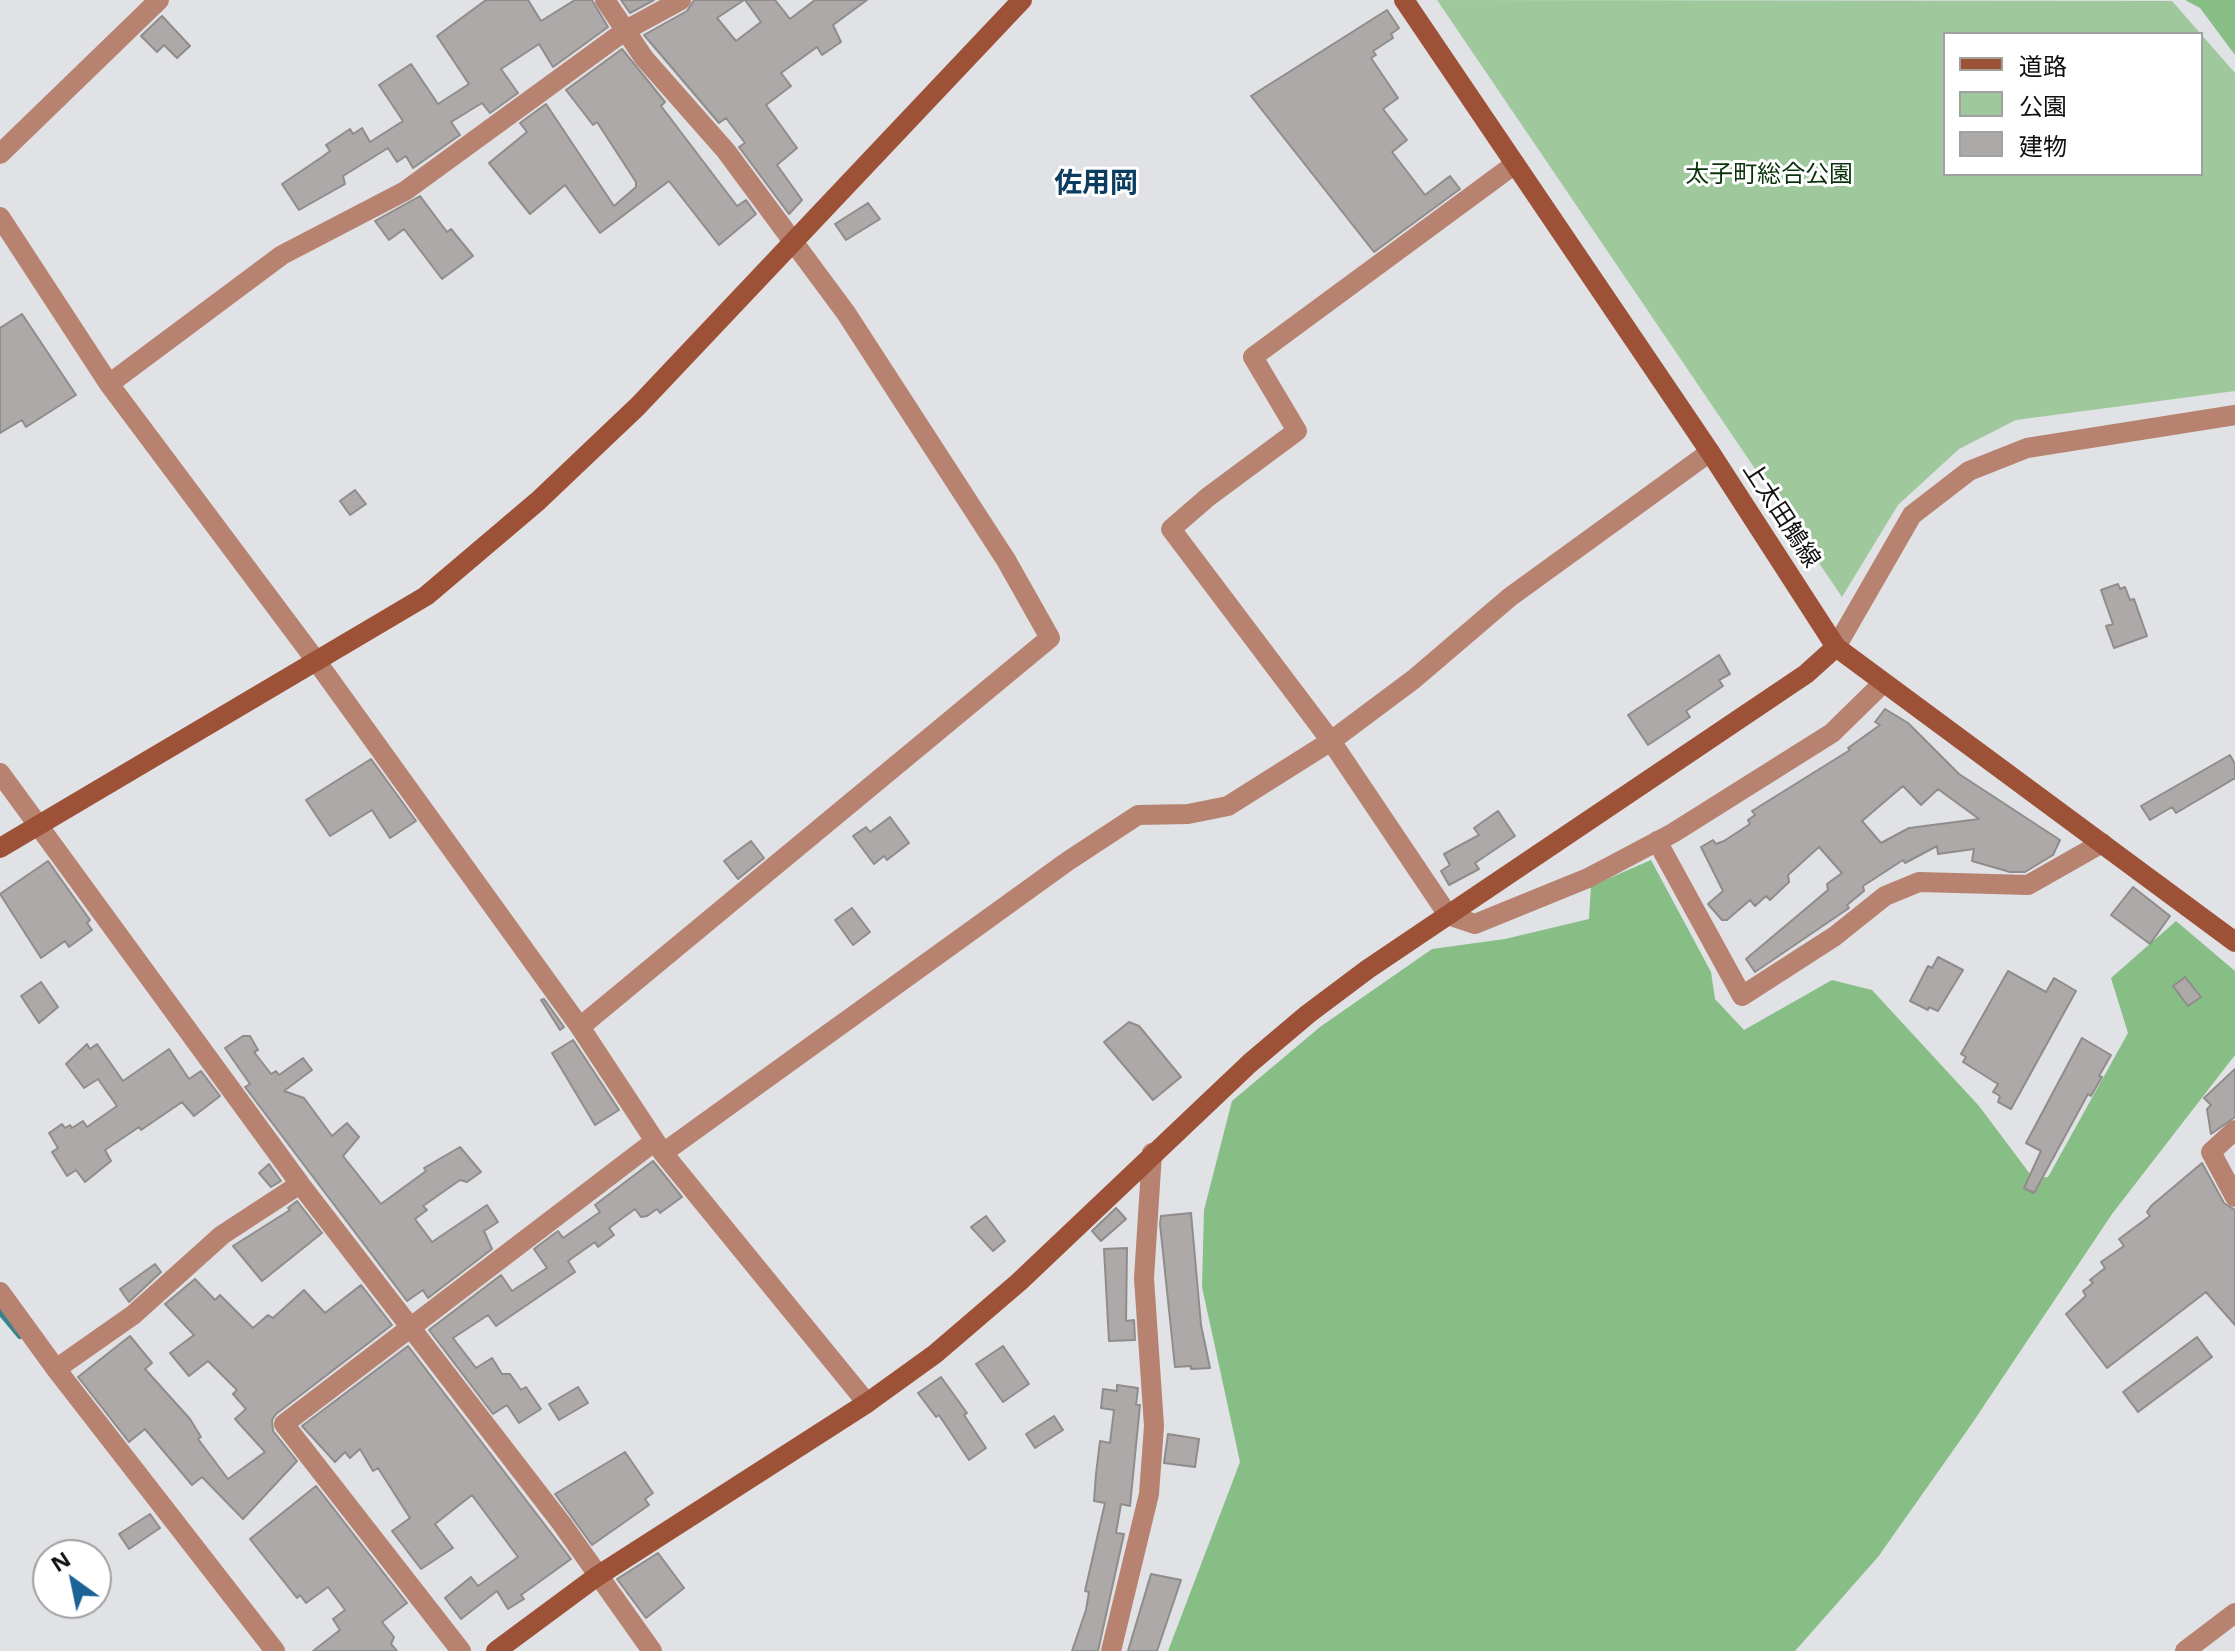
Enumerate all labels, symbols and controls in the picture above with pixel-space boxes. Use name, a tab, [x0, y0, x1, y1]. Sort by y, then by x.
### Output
legend	[1943, 32, 2203, 176]
text: 道路	[2019, 49, 2067, 82]
text: 公園	[2019, 89, 2067, 122]
text: 建物	[2019, 129, 2067, 162]
park label: 太子町総合公園	[1685, 161, 1853, 189]
district label: 佐用岡	[1054, 167, 1138, 201]
street label: 上太田鵤線	[1736, 457, 1826, 573]
north arrow	[32, 1539, 112, 1619]
text: N	[44, 1543, 76, 1578]

